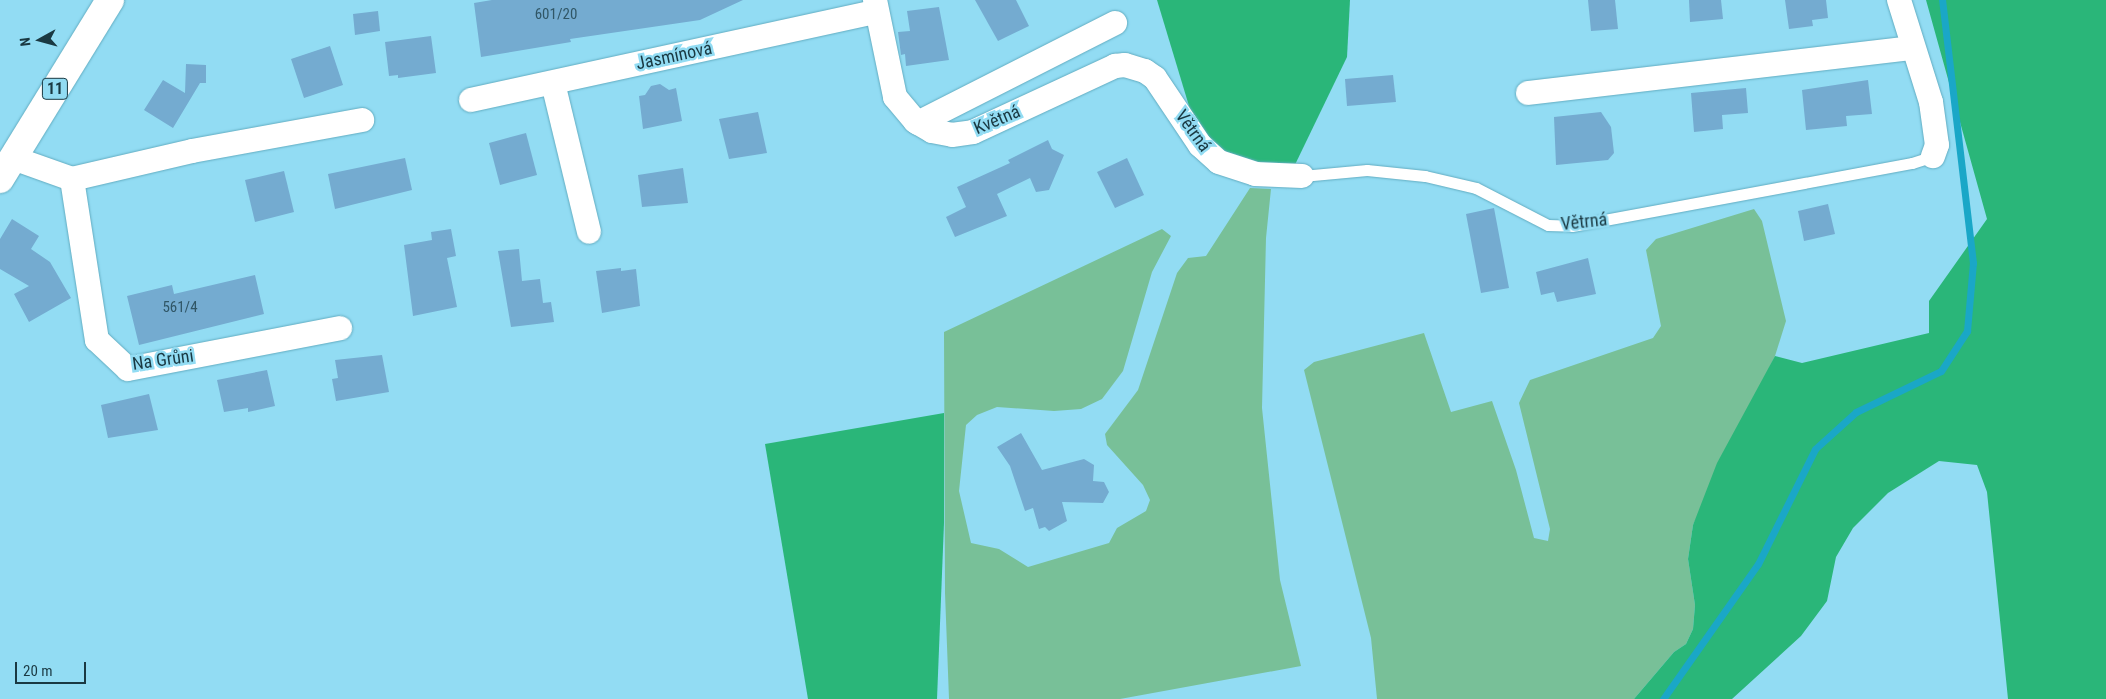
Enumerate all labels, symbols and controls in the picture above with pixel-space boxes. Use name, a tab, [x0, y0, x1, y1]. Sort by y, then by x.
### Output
house number: 601/20	[535, 6, 577, 24]
north arrow	[15, 15, 65, 65]
text: N	[17, 37, 34, 47]
street label: Jasmínová	[634, 37, 714, 75]
road number: 11	[41, 76, 69, 102]
street label: Květná	[971, 101, 1023, 139]
street label: Větrná	[1171, 106, 1215, 156]
street label: Větrná	[1560, 209, 1608, 235]
house number: 561/4	[162, 299, 198, 317]
street label: Na Grůni	[131, 345, 195, 375]
scale bar	[18, 652, 89, 684]
text: 20 m	[23, 662, 53, 680]

